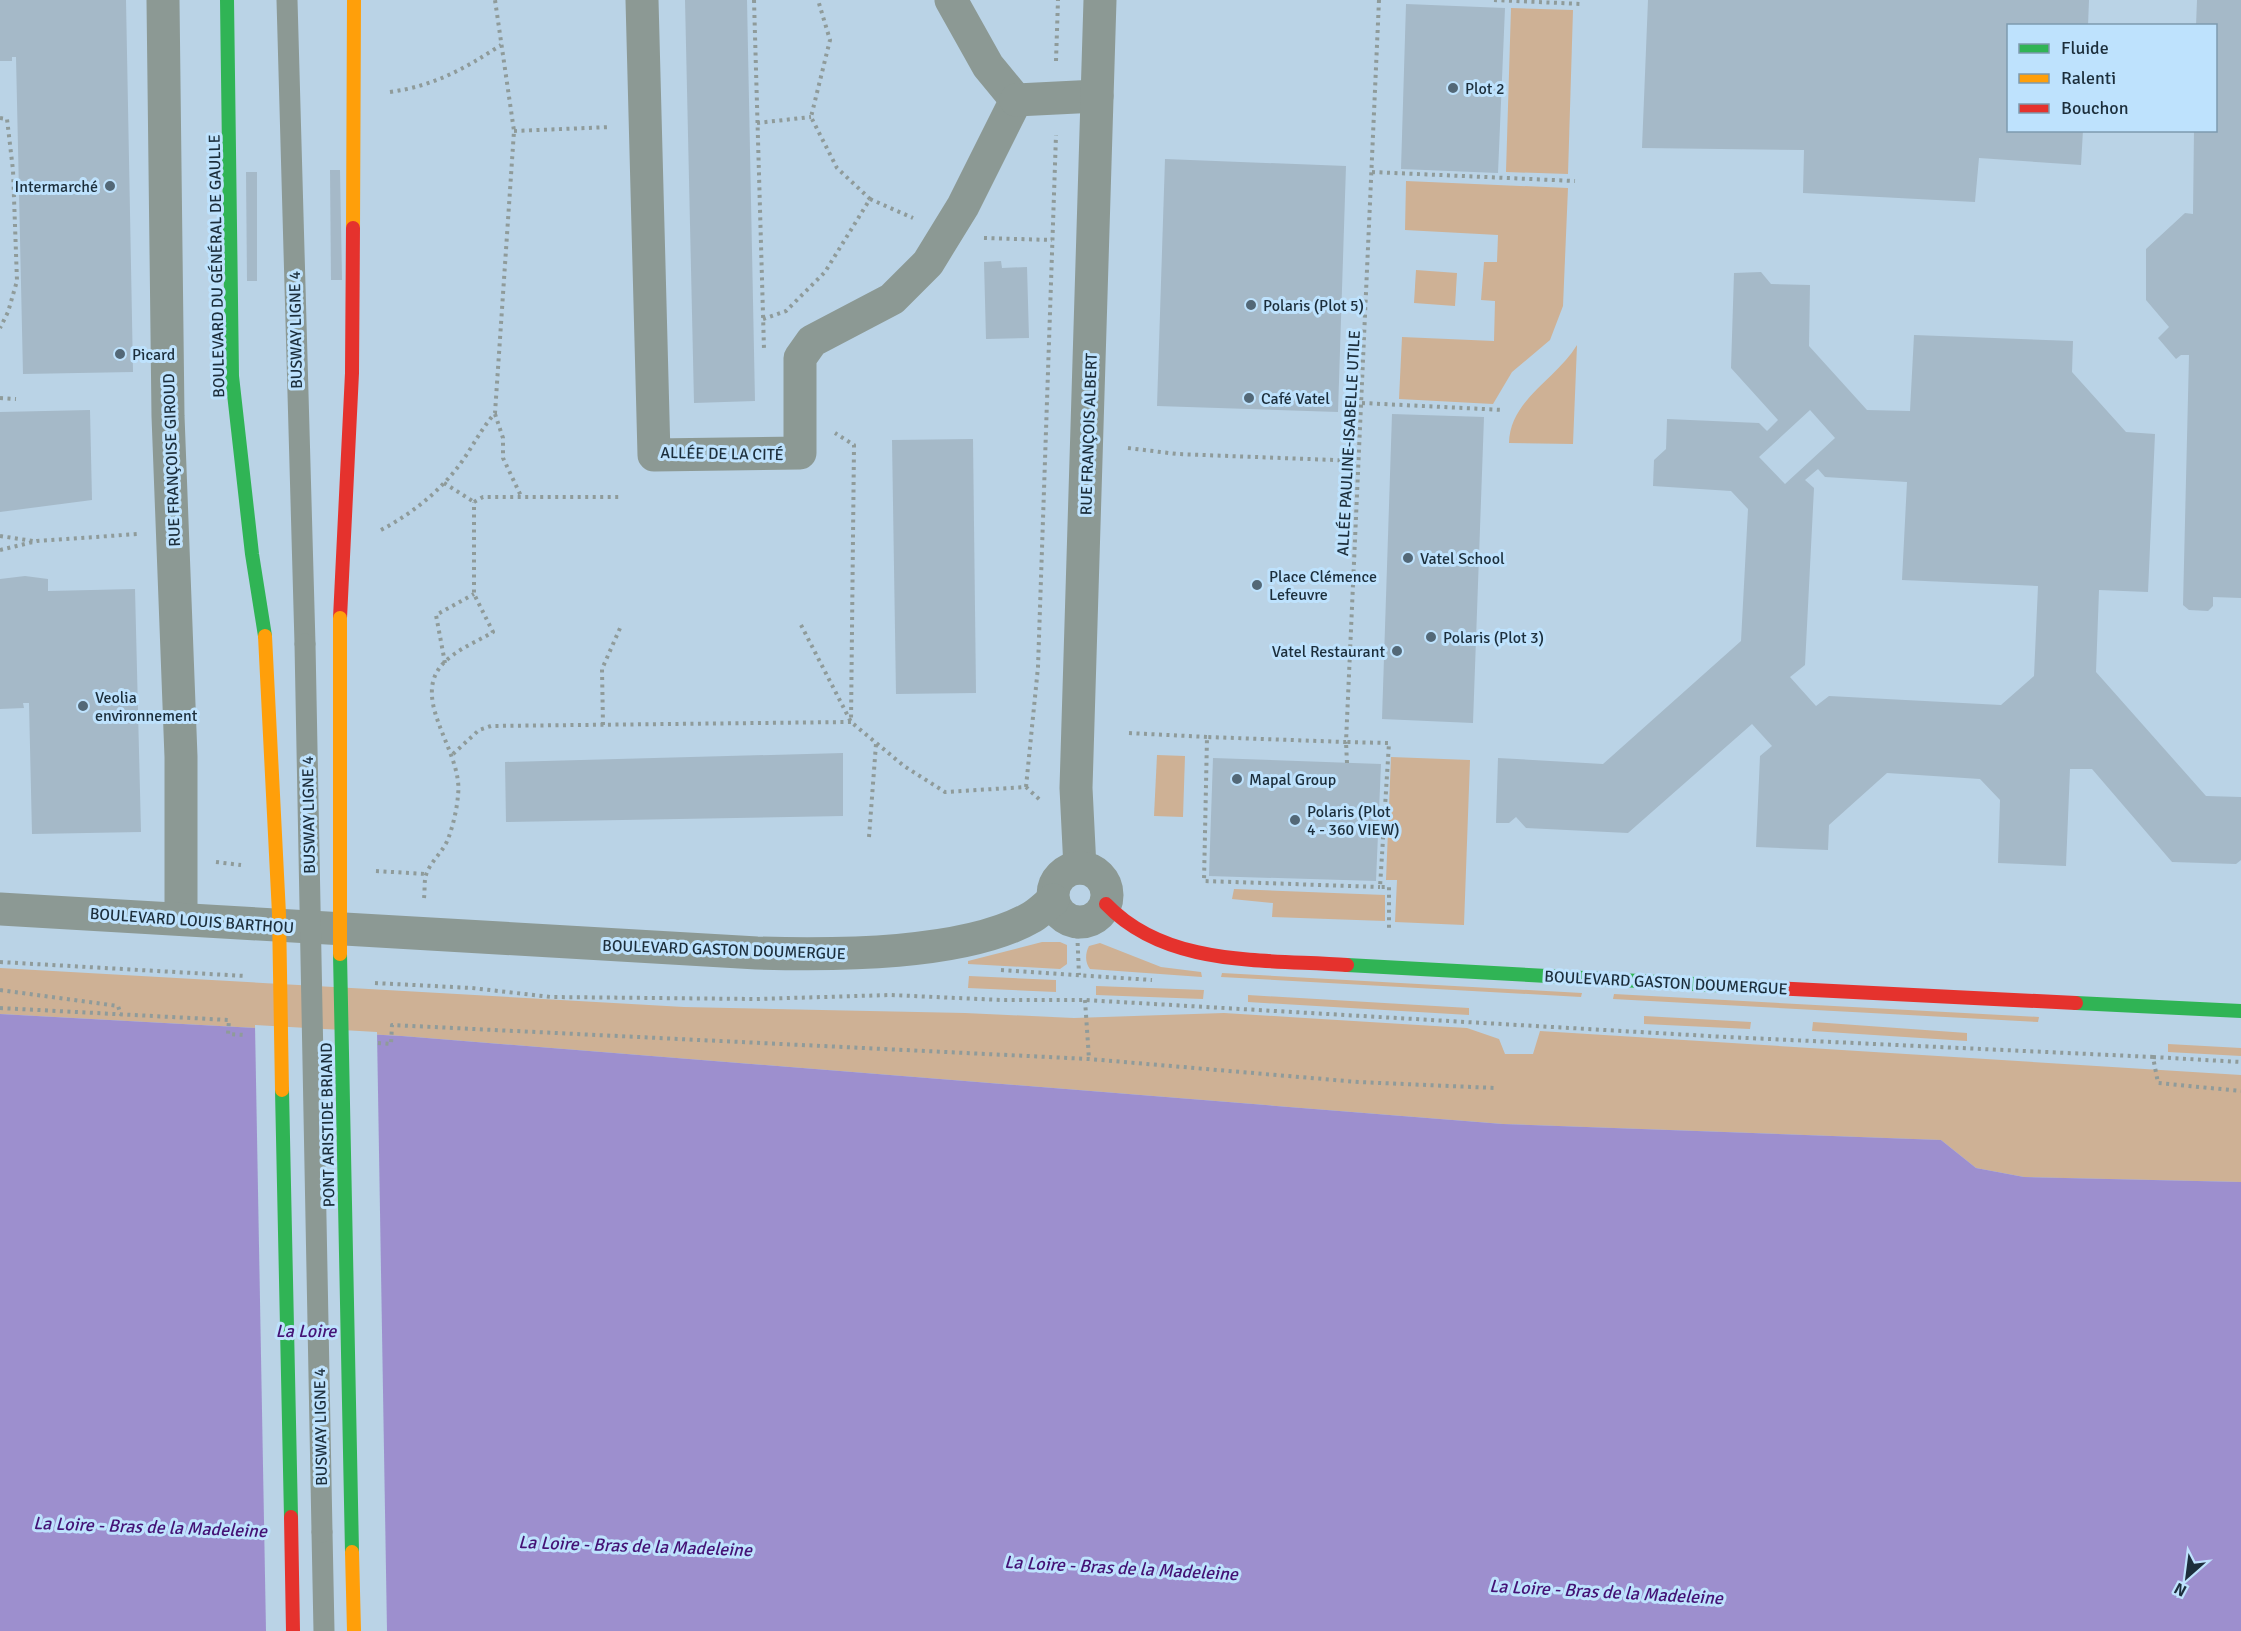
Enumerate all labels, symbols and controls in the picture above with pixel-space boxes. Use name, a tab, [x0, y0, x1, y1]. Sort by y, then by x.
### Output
legend	[2007, 24, 2217, 132]
text: Fluide	[2061, 37, 2109, 59]
text: Ralenti	[2061, 67, 2116, 89]
place label: Plot 2	[1465, 79, 1505, 99]
marker: Plot 2	[1446, 81, 1460, 95]
text: Bouchon	[2061, 97, 2129, 119]
street label: BOULEVARD DU GÉNÉRAL DE GAULLE	[205, 134, 229, 398]
place label: Intermarché	[15, 177, 98, 197]
marker: Intermarché	[103, 179, 117, 193]
street label: BUSWAY LIGNE 4	[285, 271, 307, 389]
place label: Polaris (Plot 5)	[1263, 296, 1364, 316]
marker: Polaris (Plot 5)	[1244, 298, 1258, 312]
street label: ALLÉE PAULINE-ISABELLE UTILE	[1333, 330, 1365, 556]
place label: Picard	[132, 345, 175, 365]
marker: Picard	[113, 347, 127, 361]
street label: RUE FRANÇOIS ALBERT	[1076, 352, 1102, 516]
street label: RUE FRANÇOISE GIROUD	[159, 373, 185, 547]
place label: Café Vatel	[1261, 389, 1330, 409]
marker: Café Vatel	[1242, 391, 1256, 405]
street label: ALLÉE DE LA CITÉ	[660, 443, 784, 465]
place label: Vatel School	[1420, 549, 1505, 569]
marker: Vatel School	[1401, 551, 1415, 565]
place label: Place Clémence Lefeuvre	[1269, 567, 1377, 605]
marker: Place Clémence Lefeuvre	[1250, 578, 1264, 592]
place label: Polaris (Plot 3)	[1443, 628, 1544, 648]
marker: Polaris (Plot 3)	[1424, 630, 1438, 644]
place label: Vatel Restaurant	[1272, 642, 1385, 662]
marker: Vatel Restaurant	[1390, 644, 1404, 658]
place label: Veolia environnement	[95, 688, 198, 726]
marker: Veolia environnement	[76, 699, 90, 713]
street label: BUSWAY LIGNE 4	[298, 756, 320, 874]
place label: Mapal Group	[1249, 770, 1336, 790]
marker: Mapal Group	[1230, 772, 1244, 786]
place label: Polaris (Plot 4 - 360 VIEW)	[1307, 802, 1400, 840]
marker: Polaris (Plot 4 - 360 VIEW)	[1288, 813, 1302, 827]
street label: BOULEVARD LOUIS BARTHOU	[89, 904, 295, 938]
street label: BOULEVARD GASTON DOUMERGUE	[602, 936, 846, 964]
street label: BOULEVARD GASTON DOUMERGUE	[1544, 967, 1788, 999]
street label: PONT ARISTIDE BRIAND	[317, 1042, 339, 1208]
water label: La Loire	[276, 1320, 337, 1342]
street label: BUSWAY LIGNE 4	[310, 1368, 332, 1486]
water label: La Loire - Bras de la Madeleine	[33, 1512, 268, 1542]
water label: La Loire - Bras de la Madeleine	[518, 1531, 753, 1561]
north arrow	[2157, 1547, 2217, 1607]
water label: La Loire - Bras de la Madeleine	[1004, 1551, 1239, 1585]
water label: La Loire - Bras de la Madeleine	[1489, 1575, 1724, 1609]
text: N	[2171, 1578, 2190, 1601]

